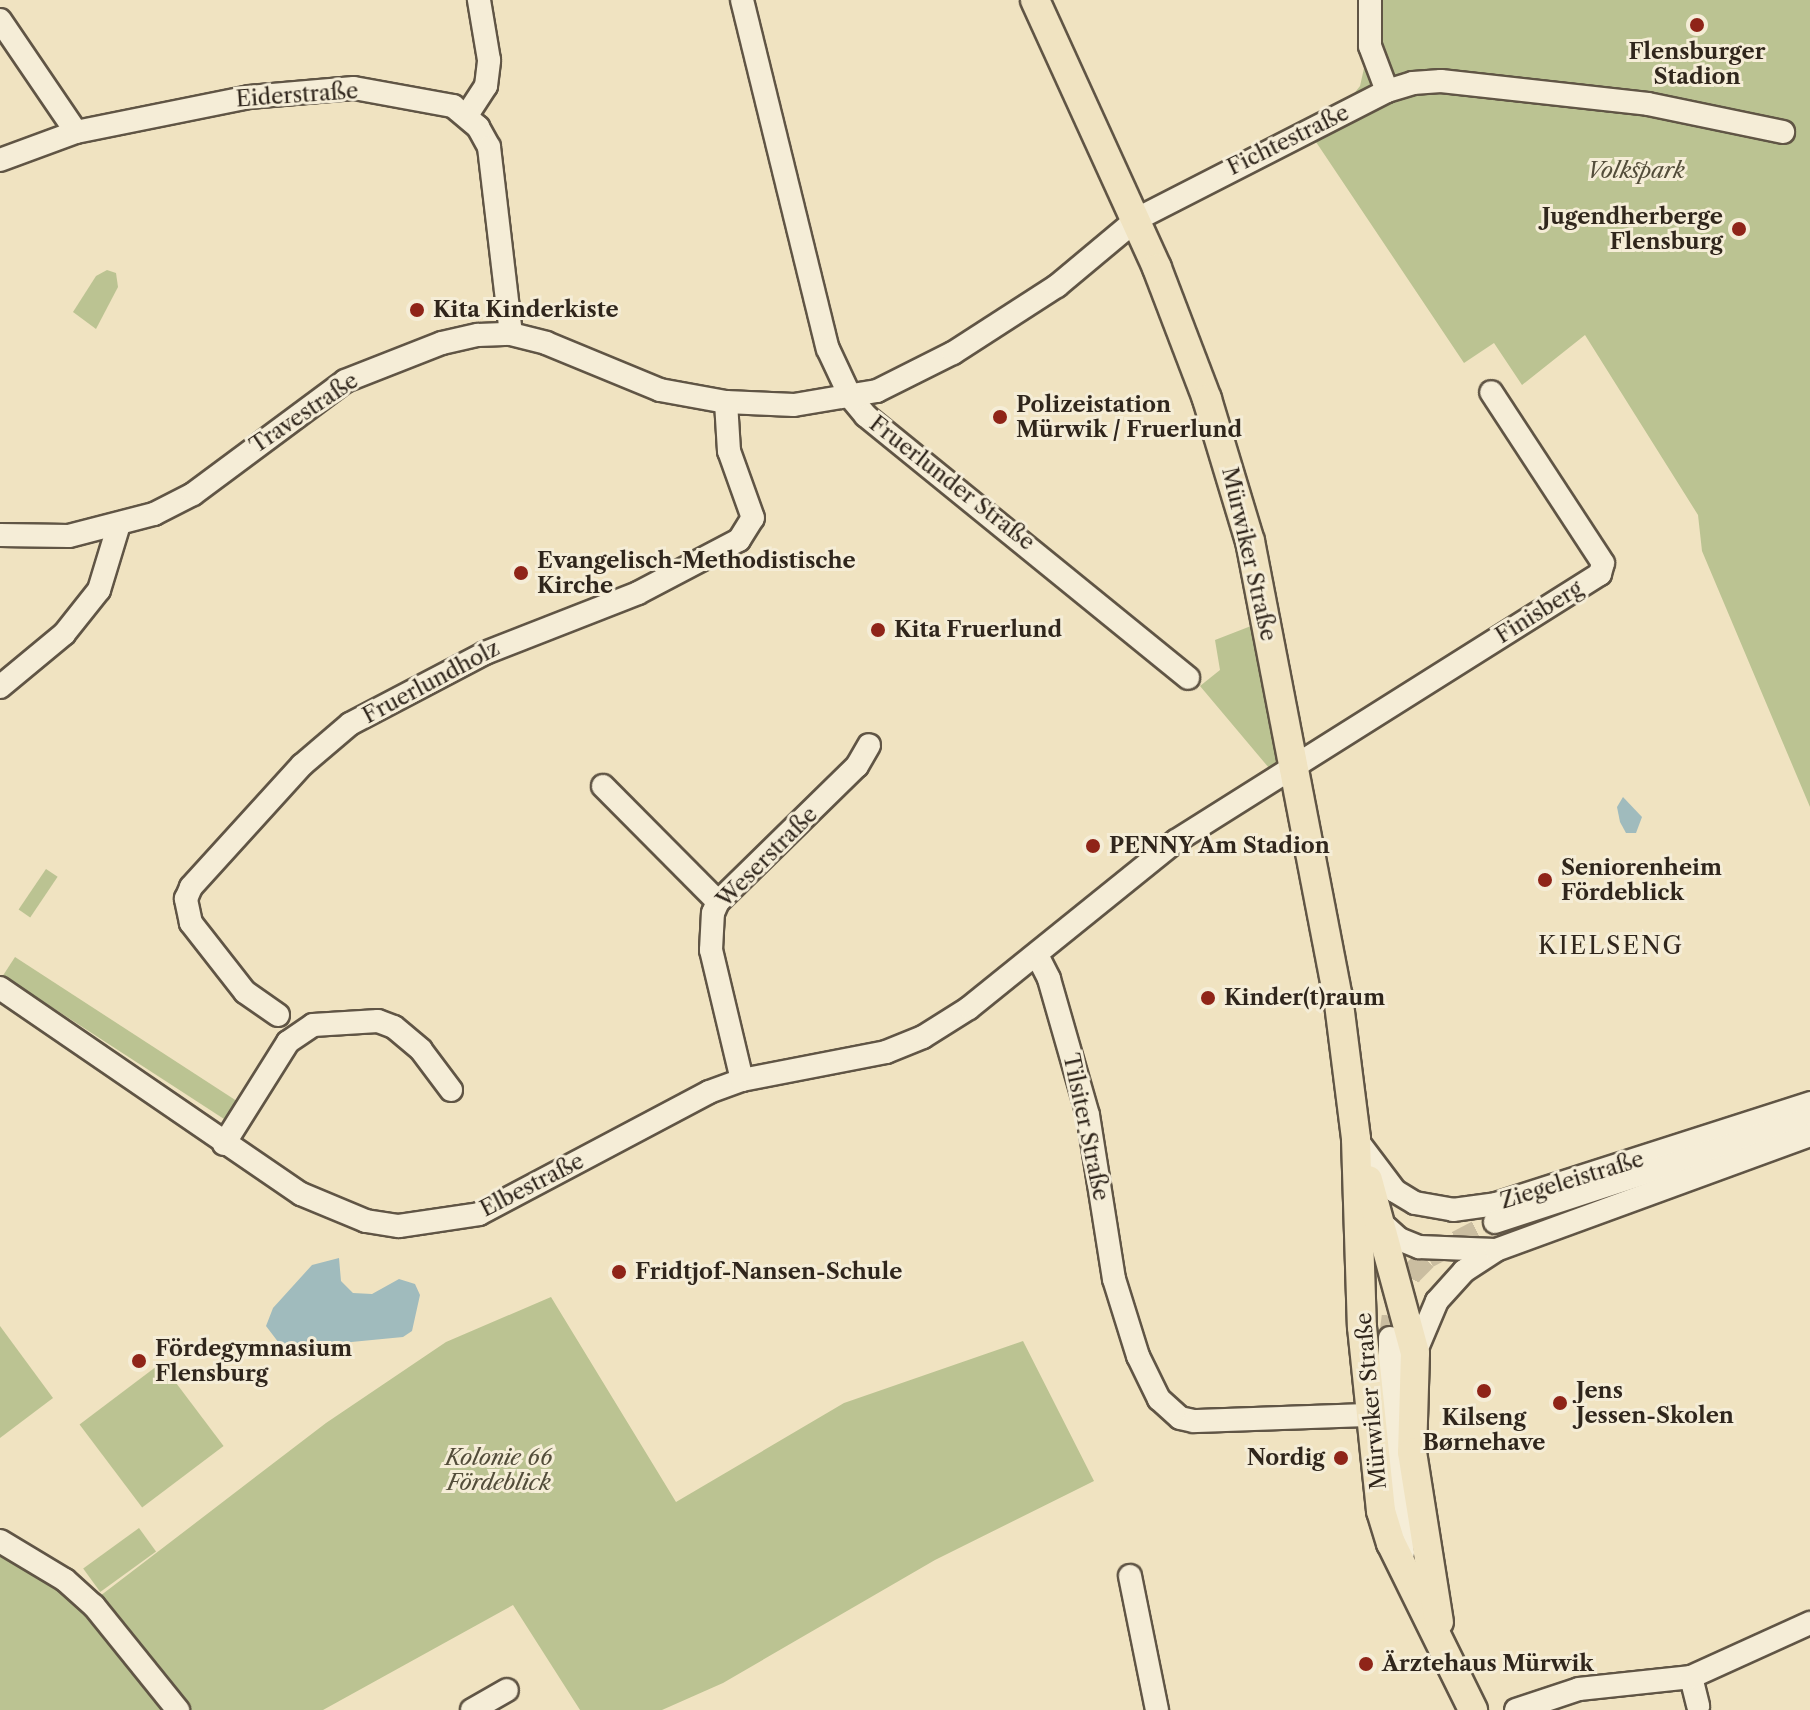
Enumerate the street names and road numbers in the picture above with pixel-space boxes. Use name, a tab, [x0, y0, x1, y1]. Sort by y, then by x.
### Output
street label: Eiderstraße	[235, 78, 359, 112]
street label: Fichtestraße	[1223, 99, 1353, 181]
street label: Travestraße	[245, 367, 363, 459]
street label: Fruerlunder Straße	[864, 410, 1040, 556]
street label: Mürwiker Straße	[1216, 464, 1282, 644]
street label: Finisberg	[1491, 575, 1587, 649]
street label: Fruerlundholz	[358, 635, 504, 729]
street label: Weserstraße	[711, 801, 823, 913]
street label: Tilsiter Straße	[1057, 1051, 1115, 1203]
street label: Ziegeleistraße	[1497, 1146, 1647, 1214]
street label: Elbestraße	[476, 1148, 588, 1222]
street label: Mürwiker Straße	[1350, 1311, 1392, 1491]

